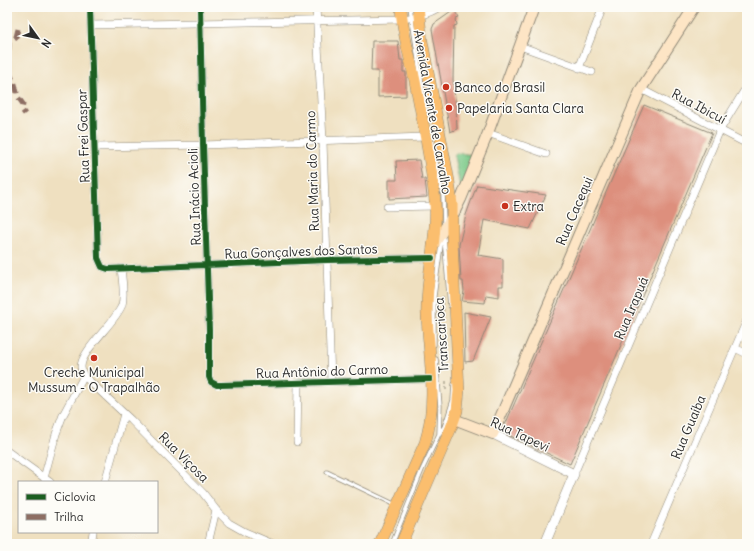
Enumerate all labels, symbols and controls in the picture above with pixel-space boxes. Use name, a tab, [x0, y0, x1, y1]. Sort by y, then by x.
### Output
north arrow	[18, 18, 58, 58]
street label: Avenida Vicente de Carvalho	[410, 29, 455, 196]
text: N	[38, 36, 54, 50]
place label: Banco do Brasil	[454, 79, 545, 96]
marker: Banco do Brasil	[441, 82, 451, 92]
street label: Rua Ibicuí	[669, 85, 729, 128]
street label: Rua Frei Gaspar	[73, 88, 94, 183]
place label: Papelaria Santa Clara	[457, 100, 584, 117]
marker: Papelaria Santa Clara	[444, 103, 454, 113]
street label: Rua Maria do Carmo	[302, 110, 323, 232]
street label: Rua Inácio Acioli	[184, 148, 205, 246]
street label: Rua Cacequi	[552, 174, 597, 248]
place label: Extra	[513, 198, 544, 215]
marker: Extra	[500, 201, 510, 211]
street label: Rua Gonçalves dos Santos	[224, 240, 378, 263]
street label: Rua Irapuá	[611, 274, 652, 342]
street label: Transcarioca	[430, 297, 453, 373]
marker: Creche Municipal Mussum - O Trapalhão	[89, 353, 99, 363]
street label: Rua Antônio do Carmo	[256, 361, 389, 382]
place label: Creche Municipal Mussum - O Trapalhão	[28, 364, 160, 396]
street label: Rua Guaíba	[667, 393, 710, 462]
street label: Rua Tapevi	[488, 413, 552, 456]
street label: Rua Viçosa	[155, 429, 212, 486]
legend	[18, 481, 158, 533]
text: Ciclovia	[54, 489, 96, 504]
text: Trilha	[54, 509, 84, 524]

